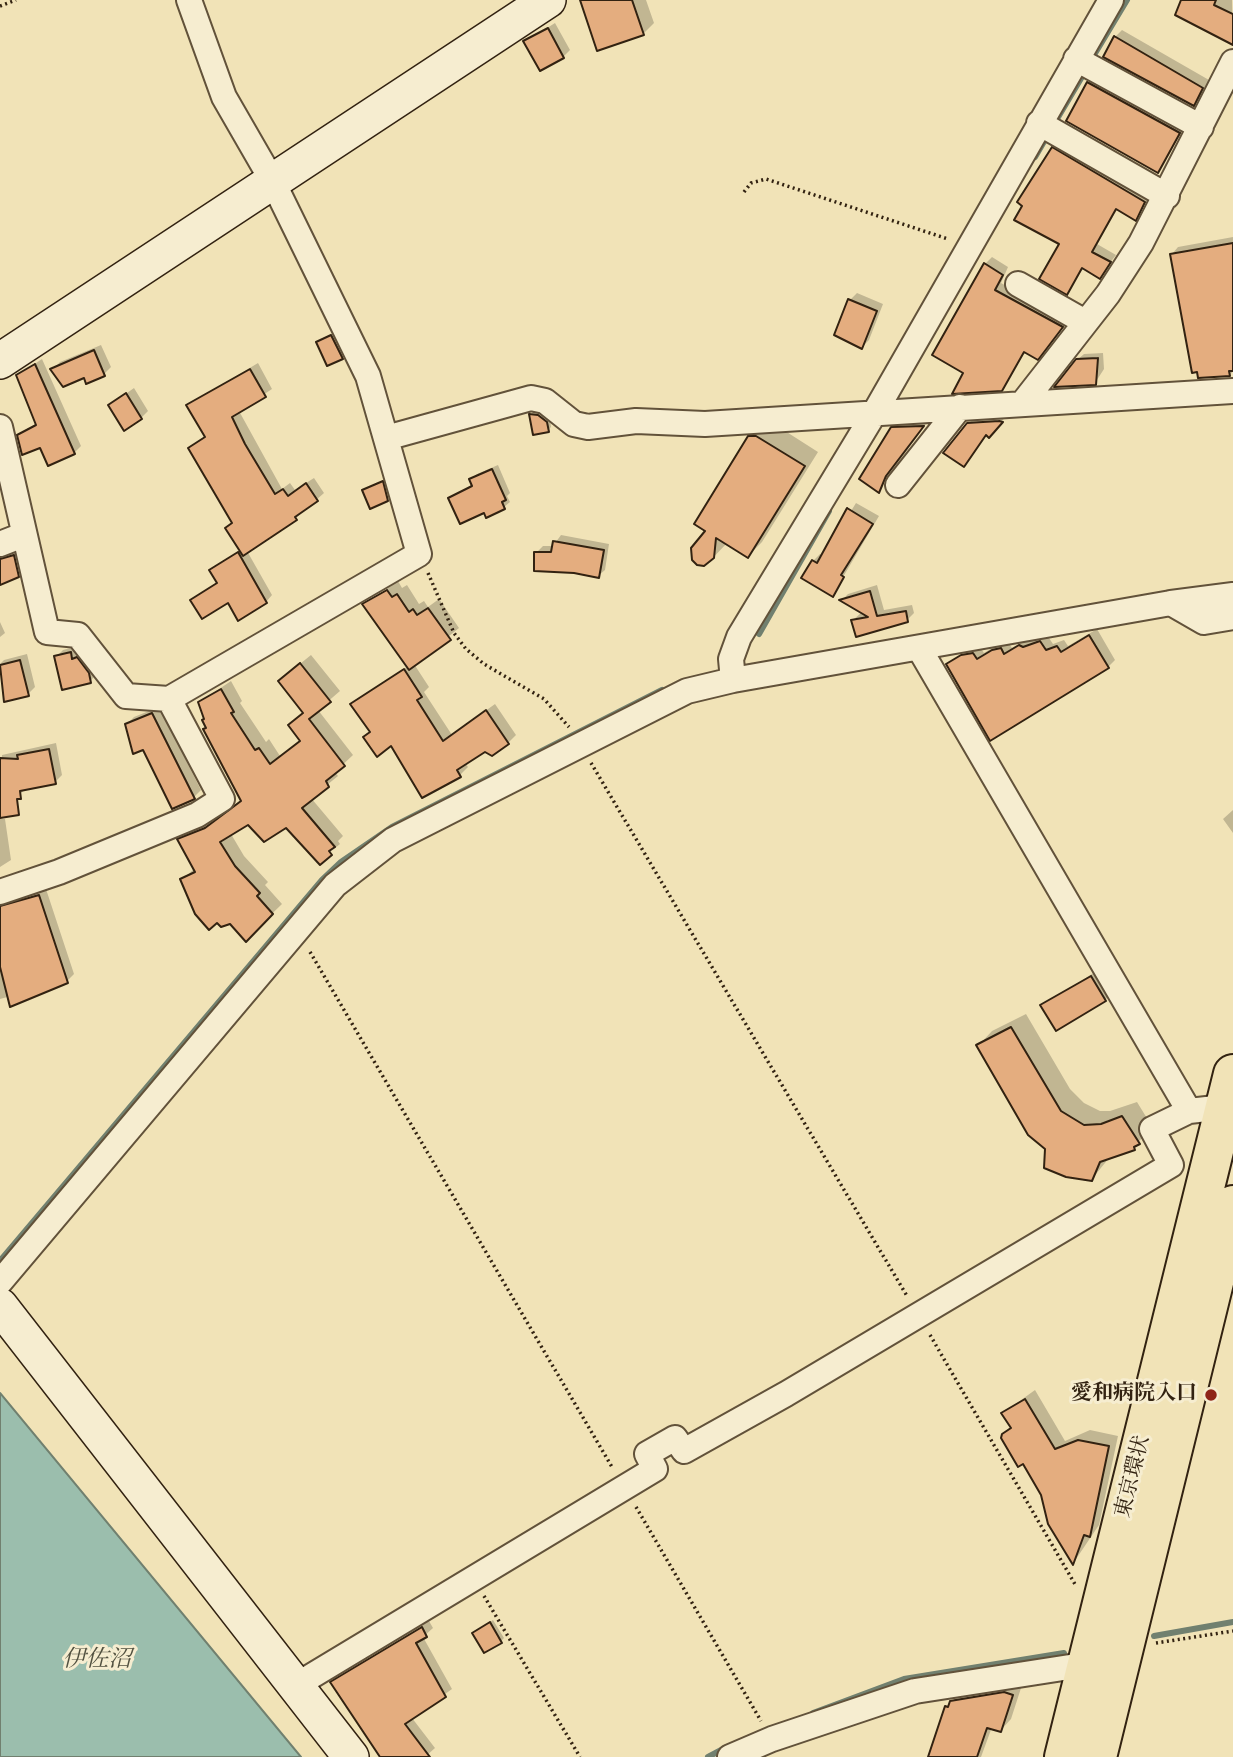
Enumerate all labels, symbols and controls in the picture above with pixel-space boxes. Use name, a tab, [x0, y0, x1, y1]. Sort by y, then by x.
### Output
place label: 愛和病院入口	[1071, 1382, 1197, 1408]
marker: 愛和病院入口	[1203, 1387, 1219, 1403]
street label: 東京環状	[1112, 1433, 1156, 1521]
water label: 伊佐沼	[63, 1647, 131, 1675]

